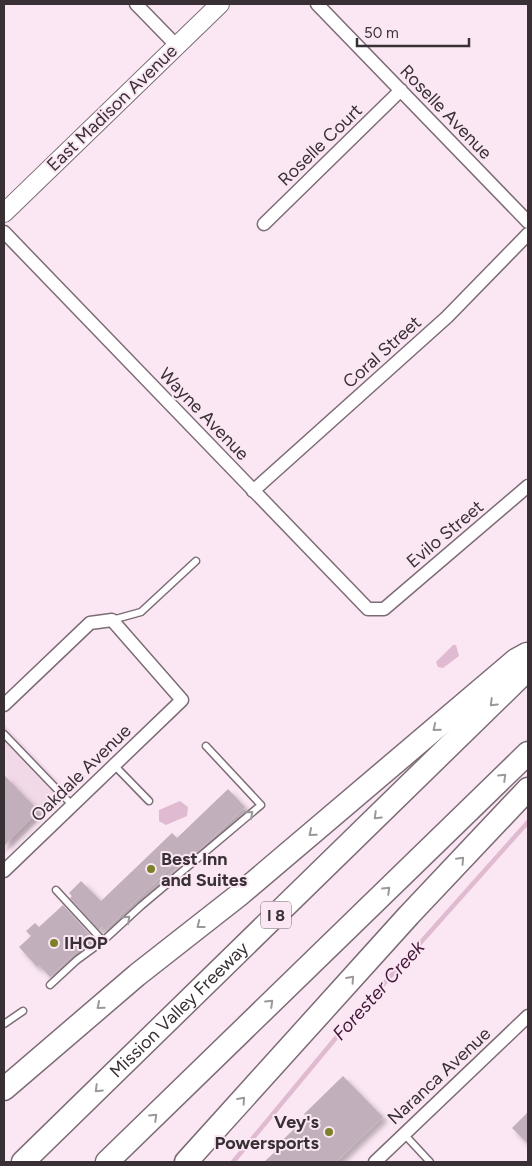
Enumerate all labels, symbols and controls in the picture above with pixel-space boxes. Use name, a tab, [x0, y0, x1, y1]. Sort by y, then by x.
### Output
scale bar	[357, 15, 470, 47]
text: 50 m	[364, 24, 399, 42]
street label: East Madison Avenue	[42, 40, 182, 176]
street label: Roselle Avenue	[395, 60, 497, 164]
street label: Roselle Court	[273, 99, 367, 191]
street label: Coral Street	[338, 311, 426, 393]
street label: Wayne Avenue	[154, 363, 254, 465]
street label: Evilo Street	[402, 495, 488, 572]
one-way arrow	[490, 697, 499, 706]
street label: Oakdale Avenue	[26, 720, 136, 826]
one-way arrow	[433, 722, 442, 731]
one-way arrow	[498, 774, 507, 783]
one-way arrow	[245, 810, 254, 819]
one-way arrow	[374, 810, 383, 819]
one-way arrow	[309, 827, 318, 836]
place label: Best Inn and Suites	[161, 848, 248, 891]
one-way arrow	[455, 857, 464, 866]
marker: Best Inn and Suites	[145, 863, 157, 875]
one-way arrow	[381, 887, 390, 896]
road number: I 8	[261, 902, 291, 928]
one-way arrow	[121, 916, 130, 925]
one-way arrow	[197, 920, 206, 929]
place label: IHOP	[64, 932, 108, 954]
water label: Forester Creek	[328, 935, 430, 1045]
marker: IHOP	[48, 937, 60, 949]
street label: Mission Valley Freeway	[105, 937, 253, 1082]
one-way arrow	[345, 976, 354, 985]
one-way arrow	[97, 1000, 106, 1009]
one-way arrow	[264, 1000, 273, 1009]
street label: Naranca Avenue	[383, 1023, 495, 1129]
one-way arrow	[95, 1083, 104, 1092]
one-way arrow	[236, 1096, 245, 1105]
place label: Vey's Powersports	[215, 1111, 320, 1154]
one-way arrow	[148, 1114, 157, 1123]
marker: Vey's Powersports	[323, 1126, 335, 1138]

